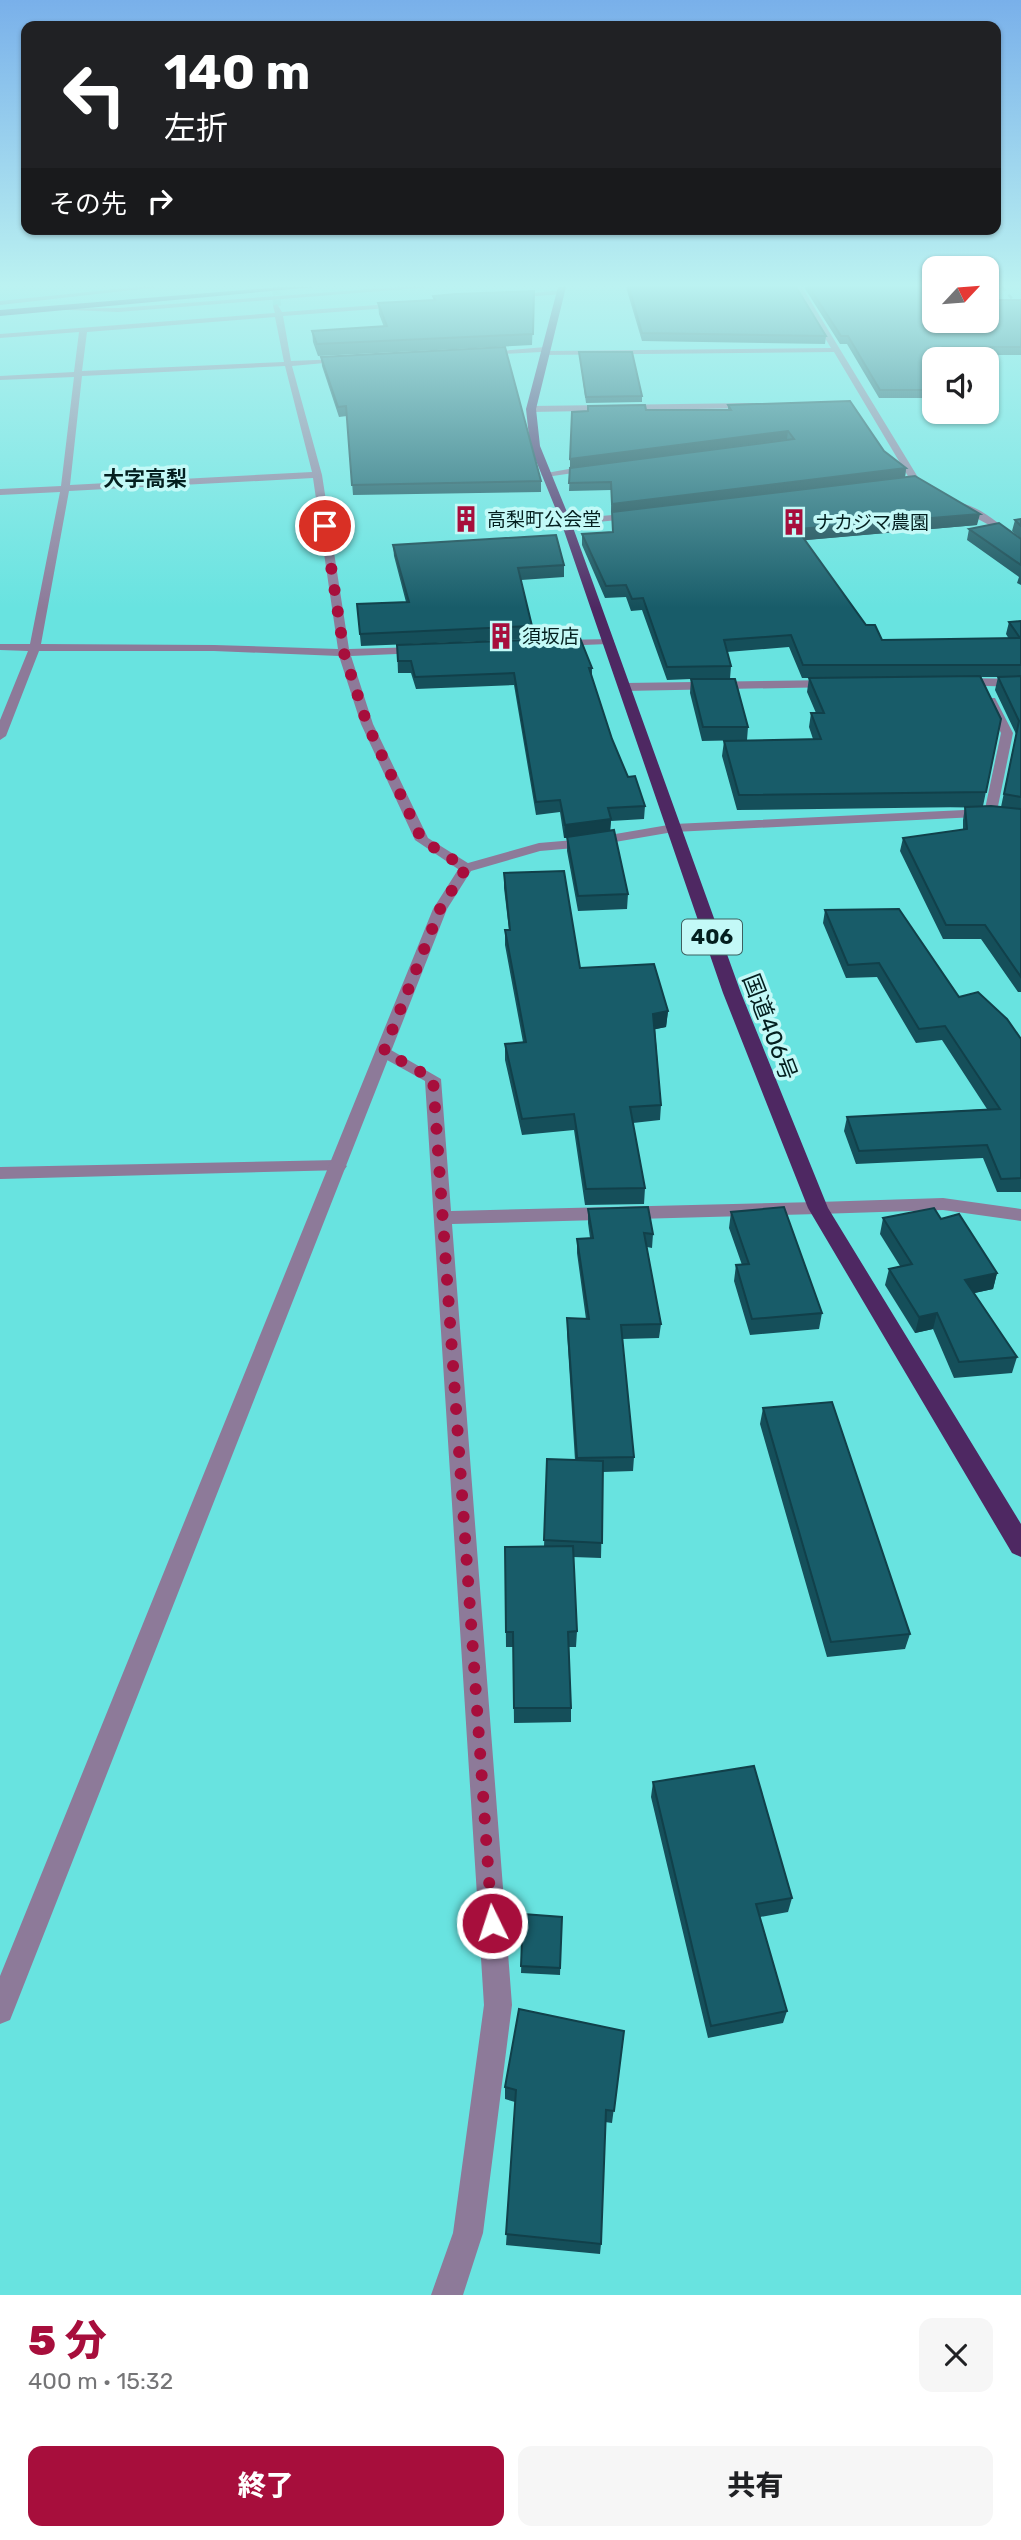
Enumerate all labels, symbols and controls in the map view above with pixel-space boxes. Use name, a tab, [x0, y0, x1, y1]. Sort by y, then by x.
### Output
text: 140 m	[164, 43, 310, 101]
icon: left	[49, 49, 140, 140]
text: 左折	[164, 109, 228, 147]
icon: right	[141, 182, 179, 220]
text: その先	[49, 189, 127, 220]
north arrow	[922, 256, 999, 332]
map controls	[922, 256, 999, 424]
button: sound	[922, 347, 999, 424]
district label: 大字高梨	[103, 466, 187, 491]
pin	[295, 496, 355, 556]
building icon: 高梨町公会堂	[451, 504, 481, 534]
icon: arrive	[306, 507, 344, 545]
building icon: ナカジマ農園	[779, 507, 809, 537]
place label: 高梨町公会堂	[487, 508, 601, 531]
place label: ナカジマ農園	[815, 511, 929, 534]
building icon: 須坂店	[486, 621, 516, 651]
place label: 須坂店	[522, 625, 579, 648]
road number: 406	[682, 920, 742, 954]
street label: 国道406号	[737, 970, 803, 1084]
position arrow	[455, 1886, 529, 1960]
text: 5 分	[28, 2316, 106, 2366]
button: close	[919, 2318, 993, 2392]
text: 400 m · 15:32	[28, 2367, 173, 2395]
button: 終了	[28, 2446, 504, 2526]
button: 共有	[518, 2446, 993, 2526]

